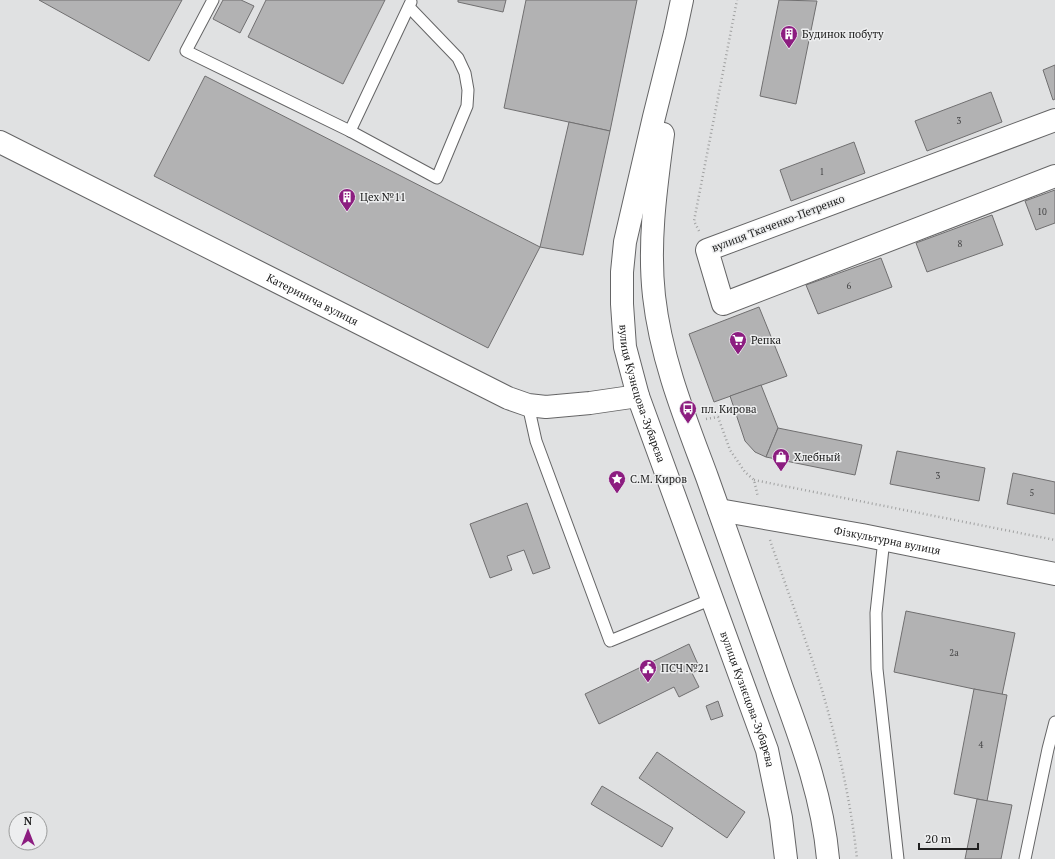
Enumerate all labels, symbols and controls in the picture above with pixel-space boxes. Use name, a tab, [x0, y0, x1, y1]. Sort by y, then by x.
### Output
building icon: Будинок побуту	[779, 24, 799, 49]
place label: Будинок побуту	[802, 27, 884, 41]
house number: 3	[957, 115, 962, 127]
house number: 1	[820, 166, 824, 178]
building icon: Цех №11	[337, 187, 357, 212]
place label: Цех №11	[360, 190, 406, 204]
street label: вулиця Ткаченко-Петренко	[710, 191, 846, 255]
house number: 10	[1037, 206, 1047, 218]
house number: 8	[958, 238, 963, 250]
street label: Катеринича вулиця	[264, 271, 361, 329]
house number: 6	[847, 280, 852, 292]
street label: вулиця Кузнєцова-Зубарєва	[616, 324, 669, 465]
supermarket icon: Репка	[728, 330, 748, 355]
place label: Репка	[751, 333, 781, 347]
bus stop icon: пл. Кирова	[678, 399, 698, 424]
place label: пл. Кирова	[701, 402, 757, 416]
shop icon: Хлебный	[771, 447, 791, 472]
place label: Хлебный	[794, 450, 841, 464]
place icon: С.М. Киров	[607, 469, 627, 494]
house number: 3	[936, 470, 941, 482]
place label: С.М. Киров	[630, 472, 687, 486]
house number: 5	[1030, 487, 1035, 499]
street label: Фізкультурна вулиця	[833, 523, 942, 558]
street label: вулиця Кузнєцова-Зубарєва	[717, 629, 777, 769]
house number: 2а	[949, 647, 959, 659]
public building icon: ПСЧ №21	[638, 658, 658, 683]
place label: ПСЧ №21	[661, 661, 710, 675]
house number: 4	[979, 739, 984, 751]
north arrow	[8, 811, 48, 851]
text: N	[24, 814, 33, 828]
scale bar	[919, 825, 978, 851]
text: 20 m	[925, 831, 952, 846]

